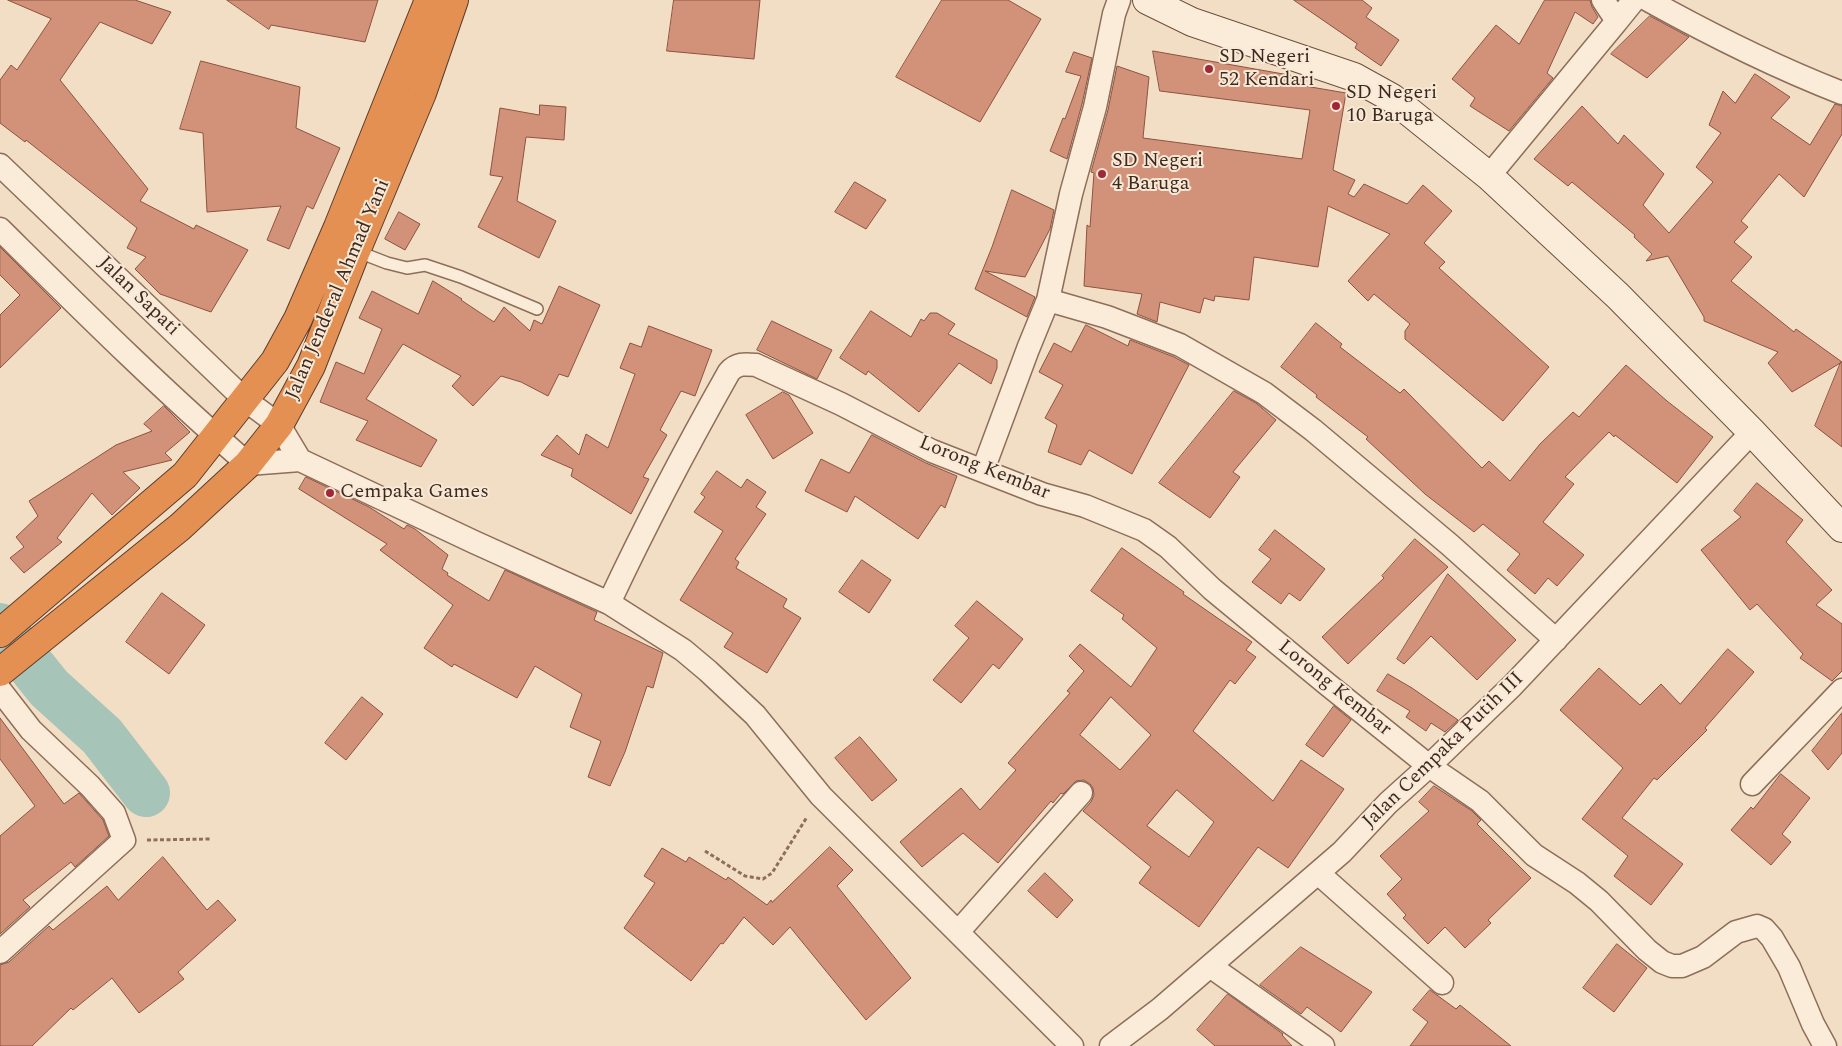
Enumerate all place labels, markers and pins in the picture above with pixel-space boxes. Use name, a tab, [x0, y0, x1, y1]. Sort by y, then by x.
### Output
place label: SD Negeri 52 Kendari	[1219, 46, 1314, 93]
marker: SD Negeri 52 Kendari	[1203, 63, 1215, 75]
place label: SD Negeri 10 Baruga	[1346, 82, 1437, 129]
marker: SD Negeri 10 Baruga	[1330, 100, 1342, 112]
place label: SD Negeri 4 Baruga	[1112, 150, 1203, 197]
marker: SD Negeri 4 Baruga	[1096, 168, 1108, 180]
place label: Cempaka Games	[340, 481, 489, 505]
marker: Cempaka Games	[324, 487, 336, 499]

